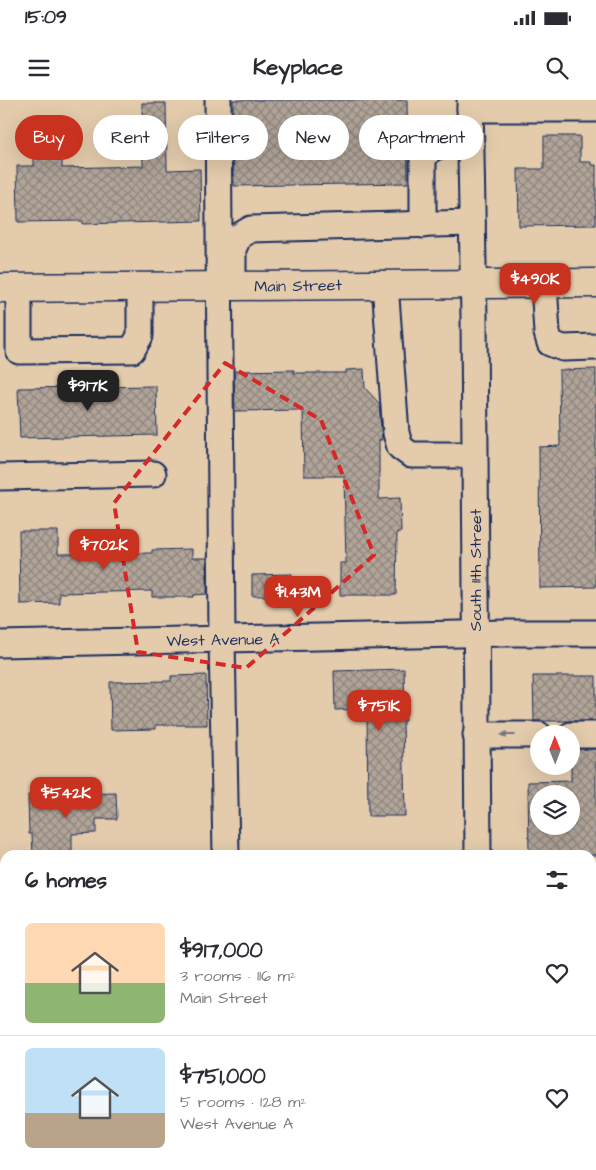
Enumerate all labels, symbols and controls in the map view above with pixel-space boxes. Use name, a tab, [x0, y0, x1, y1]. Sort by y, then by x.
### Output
text: 15:09	[25, 4, 67, 31]
text: Keyplace	[253, 52, 343, 83]
icon: menu	[25, 54, 53, 82]
icon: search	[543, 54, 571, 82]
chip: Buy	[15, 115, 83, 160]
chip: Rent	[93, 115, 168, 160]
chip: Filters	[178, 115, 268, 160]
chip: New	[278, 115, 349, 160]
chip: Apartment	[359, 115, 483, 160]
pin: $490K	[500, 262, 570, 305]
text: $490K	[511, 268, 559, 290]
street label: Main Street	[254, 274, 343, 298]
pin: $917K	[53, 370, 123, 412]
text: $917K	[68, 375, 108, 397]
street label: South 11th Street	[465, 508, 487, 631]
pin: $702K	[69, 528, 139, 571]
text: $702K	[80, 534, 128, 556]
pin: $1.43M	[257, 576, 339, 618]
text: $1.43M	[275, 581, 321, 603]
street label: West Avenue A	[166, 628, 280, 652]
pin: $751K	[344, 690, 414, 732]
text: $751K	[358, 695, 400, 717]
north arrow	[530, 725, 580, 775]
map controls	[530, 725, 580, 835]
one-way arrow	[499, 731, 515, 739]
pin: $542K	[31, 776, 101, 819]
text: $542K	[41, 782, 91, 804]
button: layers	[530, 785, 580, 835]
text: 6 homes	[25, 866, 107, 895]
icon: filters	[543, 866, 571, 894]
text: $917,000	[180, 936, 263, 965]
icon: home	[65, 943, 125, 1003]
icon: heart	[543, 959, 571, 987]
text: 3 rooms · 116 m²	[180, 965, 296, 987]
text: Main Street	[180, 987, 268, 1009]
text: $751,000	[180, 1062, 266, 1091]
icon: home	[65, 1068, 125, 1128]
icon: heart	[543, 1084, 571, 1112]
text: 5 rooms · 128 m²	[180, 1091, 307, 1113]
text: West Avenue A	[180, 1113, 293, 1135]

